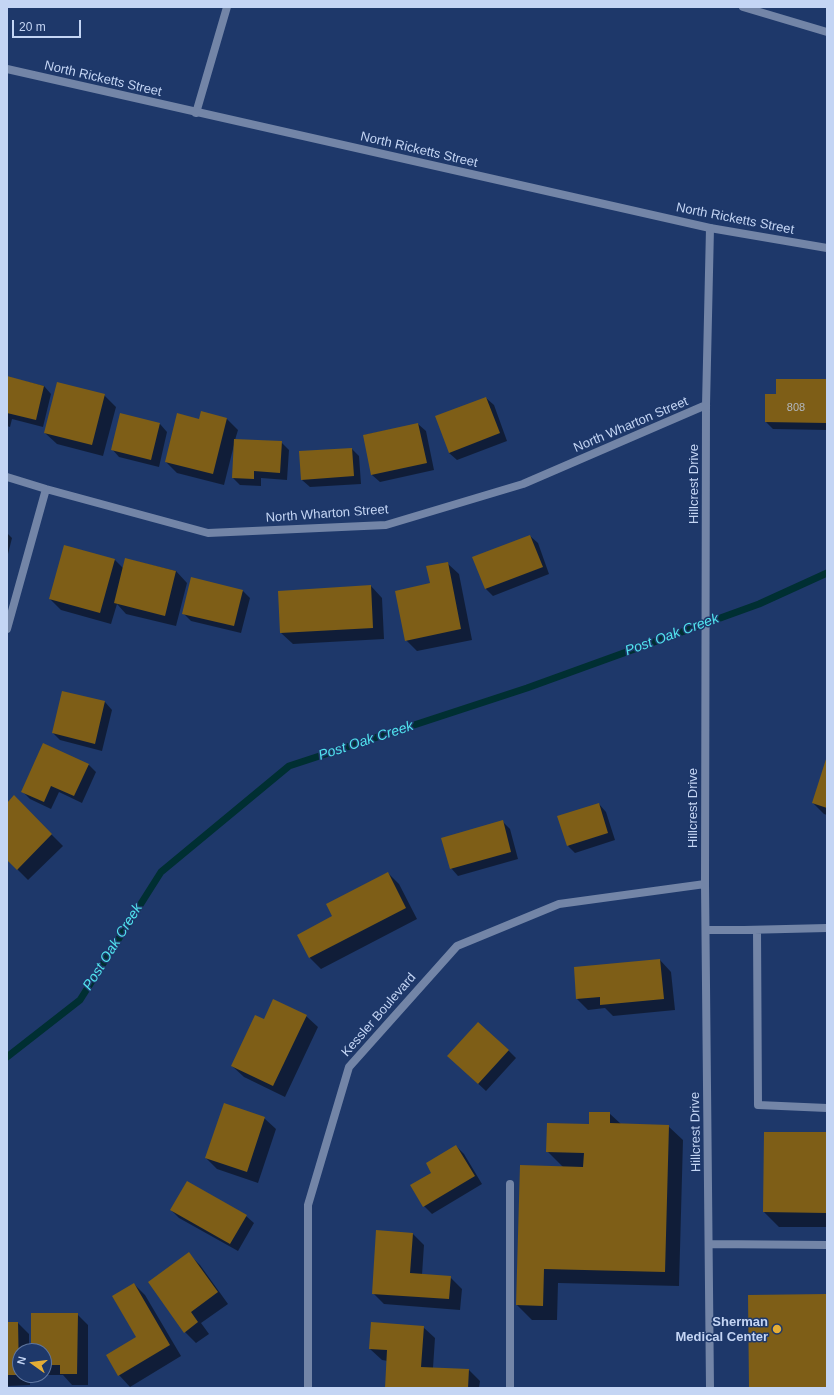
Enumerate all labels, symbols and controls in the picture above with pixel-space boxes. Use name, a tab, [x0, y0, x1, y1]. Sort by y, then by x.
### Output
scale bar	[14, 12, 83, 38]
text: 20 m	[19, 20, 46, 34]
street label: North Ricketts Street	[43, 58, 163, 100]
street label: North Ricketts Street	[359, 129, 479, 171]
street label: North Ricketts Street	[675, 200, 795, 238]
street label: North Wharton Street	[571, 394, 691, 456]
house number: 808	[787, 401, 805, 415]
street label: Hillcrest Drive	[686, 444, 702, 524]
street label: North Wharton Street	[265, 502, 389, 526]
water label: Post Oak Creek	[623, 610, 721, 660]
water label: Post Oak Creek	[316, 718, 416, 764]
street label: Hillcrest Drive	[685, 768, 701, 848]
water label: Post Oak Creek	[80, 901, 146, 993]
street label: Kessler Boulevard	[339, 970, 419, 1060]
street label: Hillcrest Drive	[688, 1092, 704, 1172]
place label: Sherman Medical Center	[676, 1314, 768, 1345]
marker: Sherman Medical Center	[771, 1323, 783, 1335]
north arrow	[12, 1343, 52, 1383]
text: N	[15, 1355, 28, 1366]

